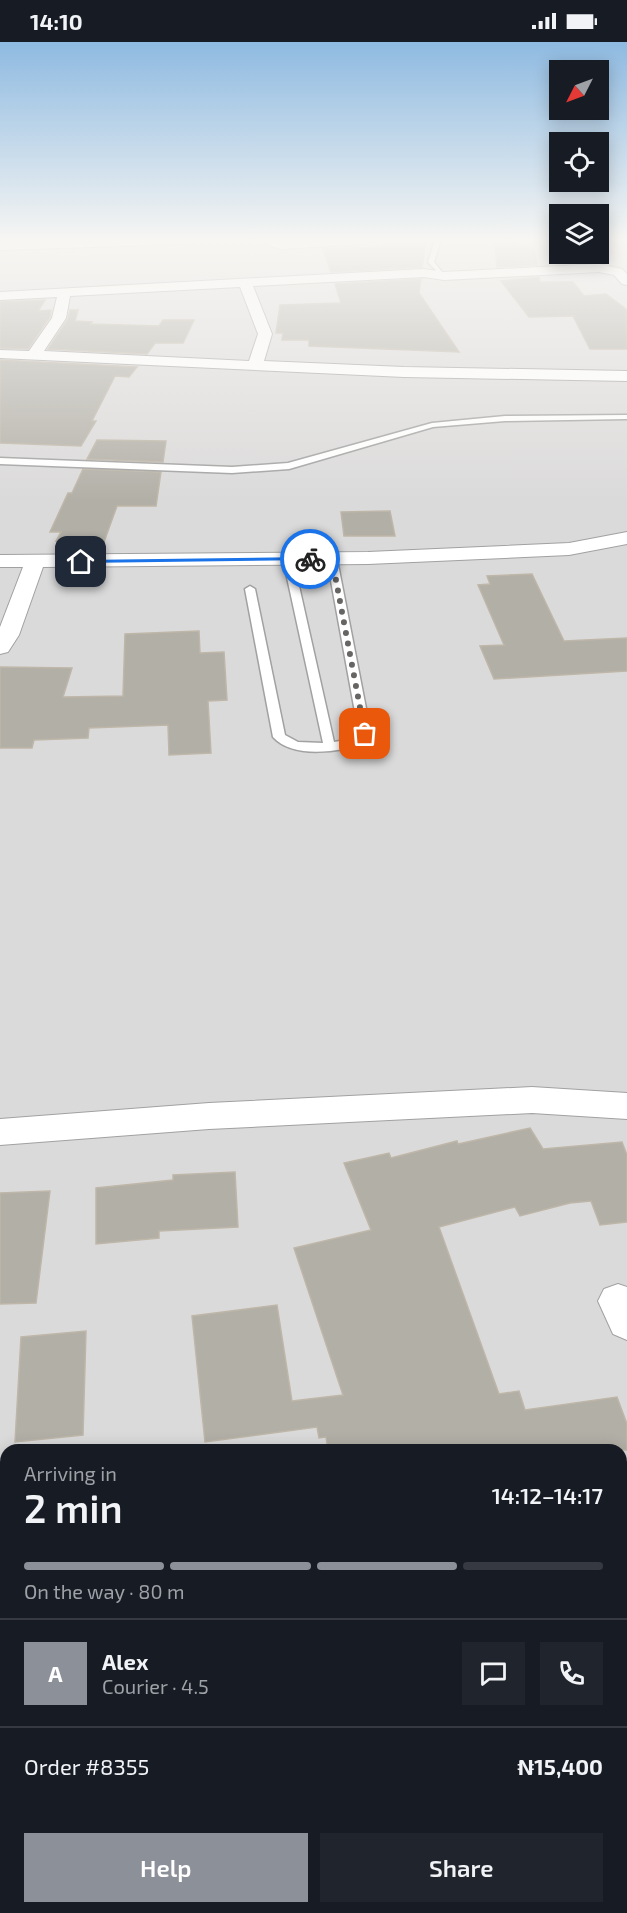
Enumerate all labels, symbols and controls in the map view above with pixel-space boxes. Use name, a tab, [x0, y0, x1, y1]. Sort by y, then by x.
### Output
text: 14:10	[30, 8, 83, 34]
north arrow	[549, 60, 609, 120]
map controls	[549, 60, 609, 264]
button: locate	[549, 132, 609, 192]
button: layers	[549, 204, 609, 264]
courier	[280, 529, 340, 589]
pin	[55, 536, 106, 587]
icon: bike	[294, 543, 327, 576]
icon: home	[64, 545, 97, 578]
pin	[339, 708, 390, 759]
icon: bag	[348, 717, 381, 750]
text: Arriving in	[24, 1461, 117, 1485]
text: 14:12–14:17	[492, 1482, 603, 1508]
text: 2 min	[24, 1484, 123, 1531]
text: On the way · 80 m	[24, 1579, 184, 1603]
button: chat	[462, 1642, 525, 1705]
button: phone	[540, 1642, 603, 1705]
text: Alex	[102, 1648, 148, 1674]
text: A	[48, 1660, 63, 1686]
text: Courier · 4.5	[102, 1674, 209, 1698]
text: Order #8355	[24, 1753, 149, 1779]
text: ₦15,400	[517, 1753, 603, 1779]
button: Help	[24, 1833, 308, 1902]
button: Share	[320, 1833, 603, 1902]

